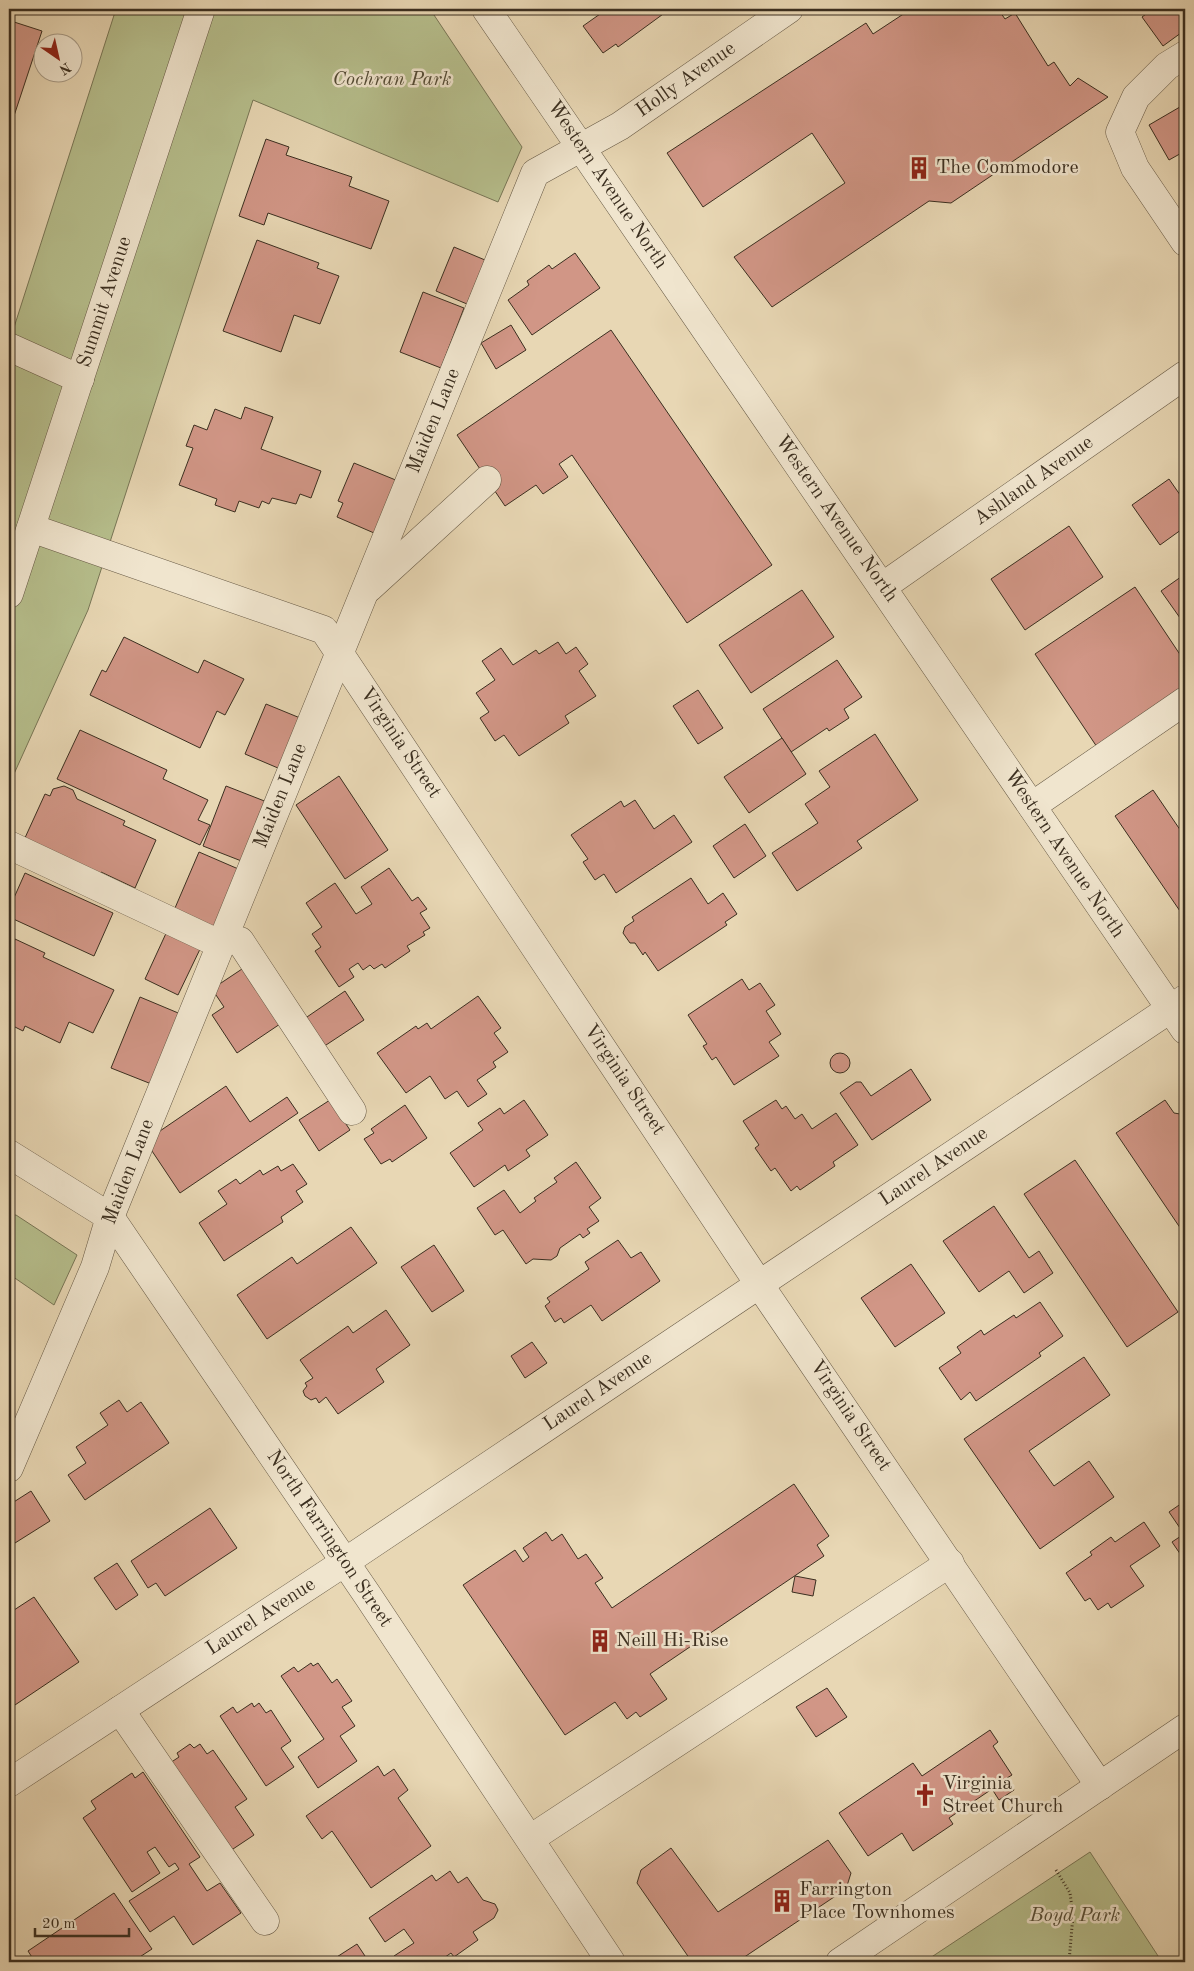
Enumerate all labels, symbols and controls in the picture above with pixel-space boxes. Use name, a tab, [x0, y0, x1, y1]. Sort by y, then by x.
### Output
north arrow	[32, 32, 82, 82]
street label: Holly Avenue	[633, 38, 739, 122]
text: N	[56, 59, 73, 77]
park label: Cochran Park	[332, 70, 452, 90]
street label: Western Avenue North	[543, 97, 671, 273]
building icon: The Commodore	[906, 155, 932, 181]
place label: The Commodore	[936, 158, 1079, 178]
street label: Summit Avenue	[74, 234, 136, 370]
street label: Maiden Lane	[404, 366, 464, 476]
street label: Western Avenue North	[771, 432, 901, 606]
street label: Ashland Avenue	[971, 433, 1097, 529]
street label: Virginia Street	[356, 684, 444, 802]
street label: Maiden Lane	[251, 741, 311, 851]
street label: Western Avenue North	[1000, 766, 1128, 942]
street label: Virginia Street	[580, 1021, 668, 1139]
street label: Maiden Lane	[100, 1116, 158, 1228]
street label: Laurel Avenue	[876, 1124, 992, 1210]
street label: Laurel Avenue	[540, 1349, 656, 1435]
street label: Virginia Street	[806, 1357, 894, 1475]
street label: North Farrington Street	[262, 1447, 396, 1631]
street label: Laurel Avenue	[203, 1574, 319, 1660]
building icon: Neill Hi-Rise	[587, 1628, 613, 1654]
place label: Neill Hi-Rise	[616, 1631, 729, 1651]
place label: Virginia Street Church	[942, 1774, 1063, 1817]
church icon: Virginia Street Church	[912, 1782, 938, 1808]
place label: Farrington Place Townhomes	[799, 1880, 955, 1923]
building icon: Farrington Place Townhomes	[769, 1888, 795, 1914]
scale bar	[35, 1906, 129, 1938]
park label: Boyd Park	[1029, 1906, 1121, 1926]
text: 20 m	[42, 1917, 76, 1932]

